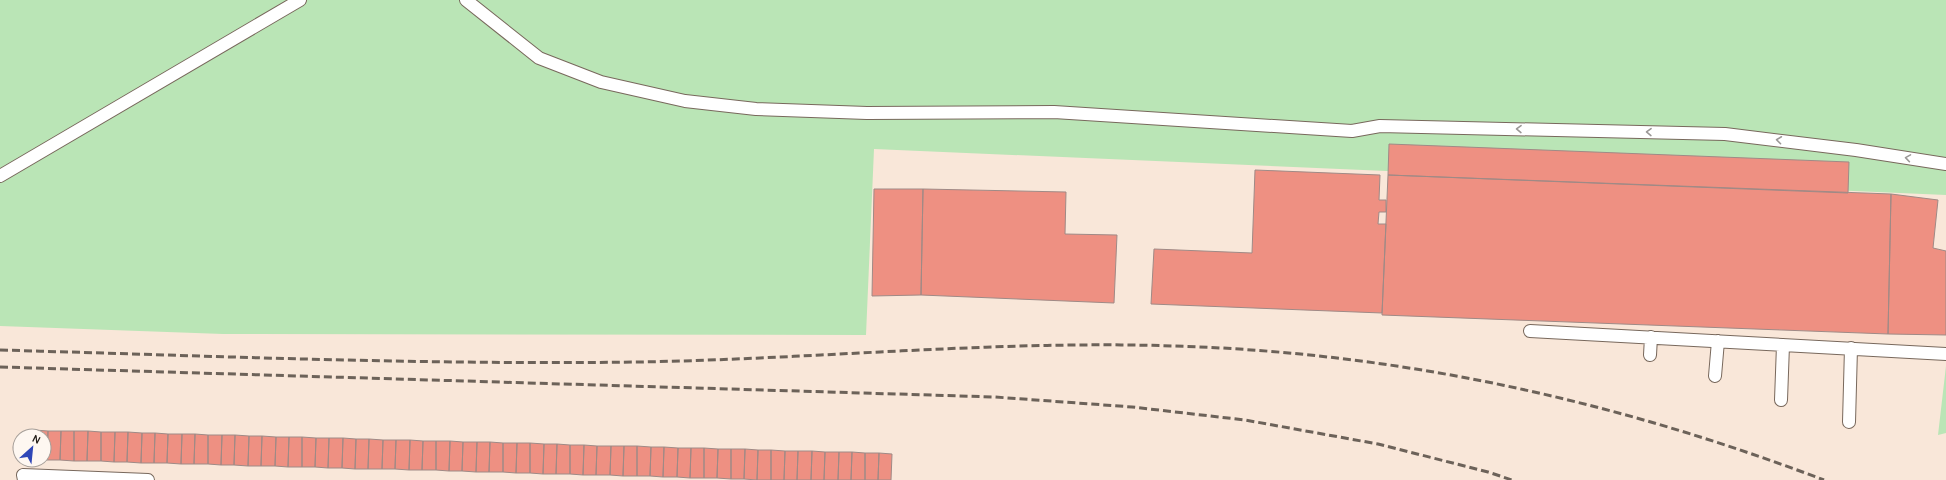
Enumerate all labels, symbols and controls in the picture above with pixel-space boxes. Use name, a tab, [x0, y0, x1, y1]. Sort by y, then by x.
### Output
one-way arrow	[1516, 125, 1522, 133]
one-way arrow	[1646, 128, 1652, 136]
one-way arrow	[1776, 136, 1782, 145]
one-way arrow	[1904, 154, 1911, 163]
north arrow	[12, 428, 52, 468]
text: N	[30, 432, 43, 447]

